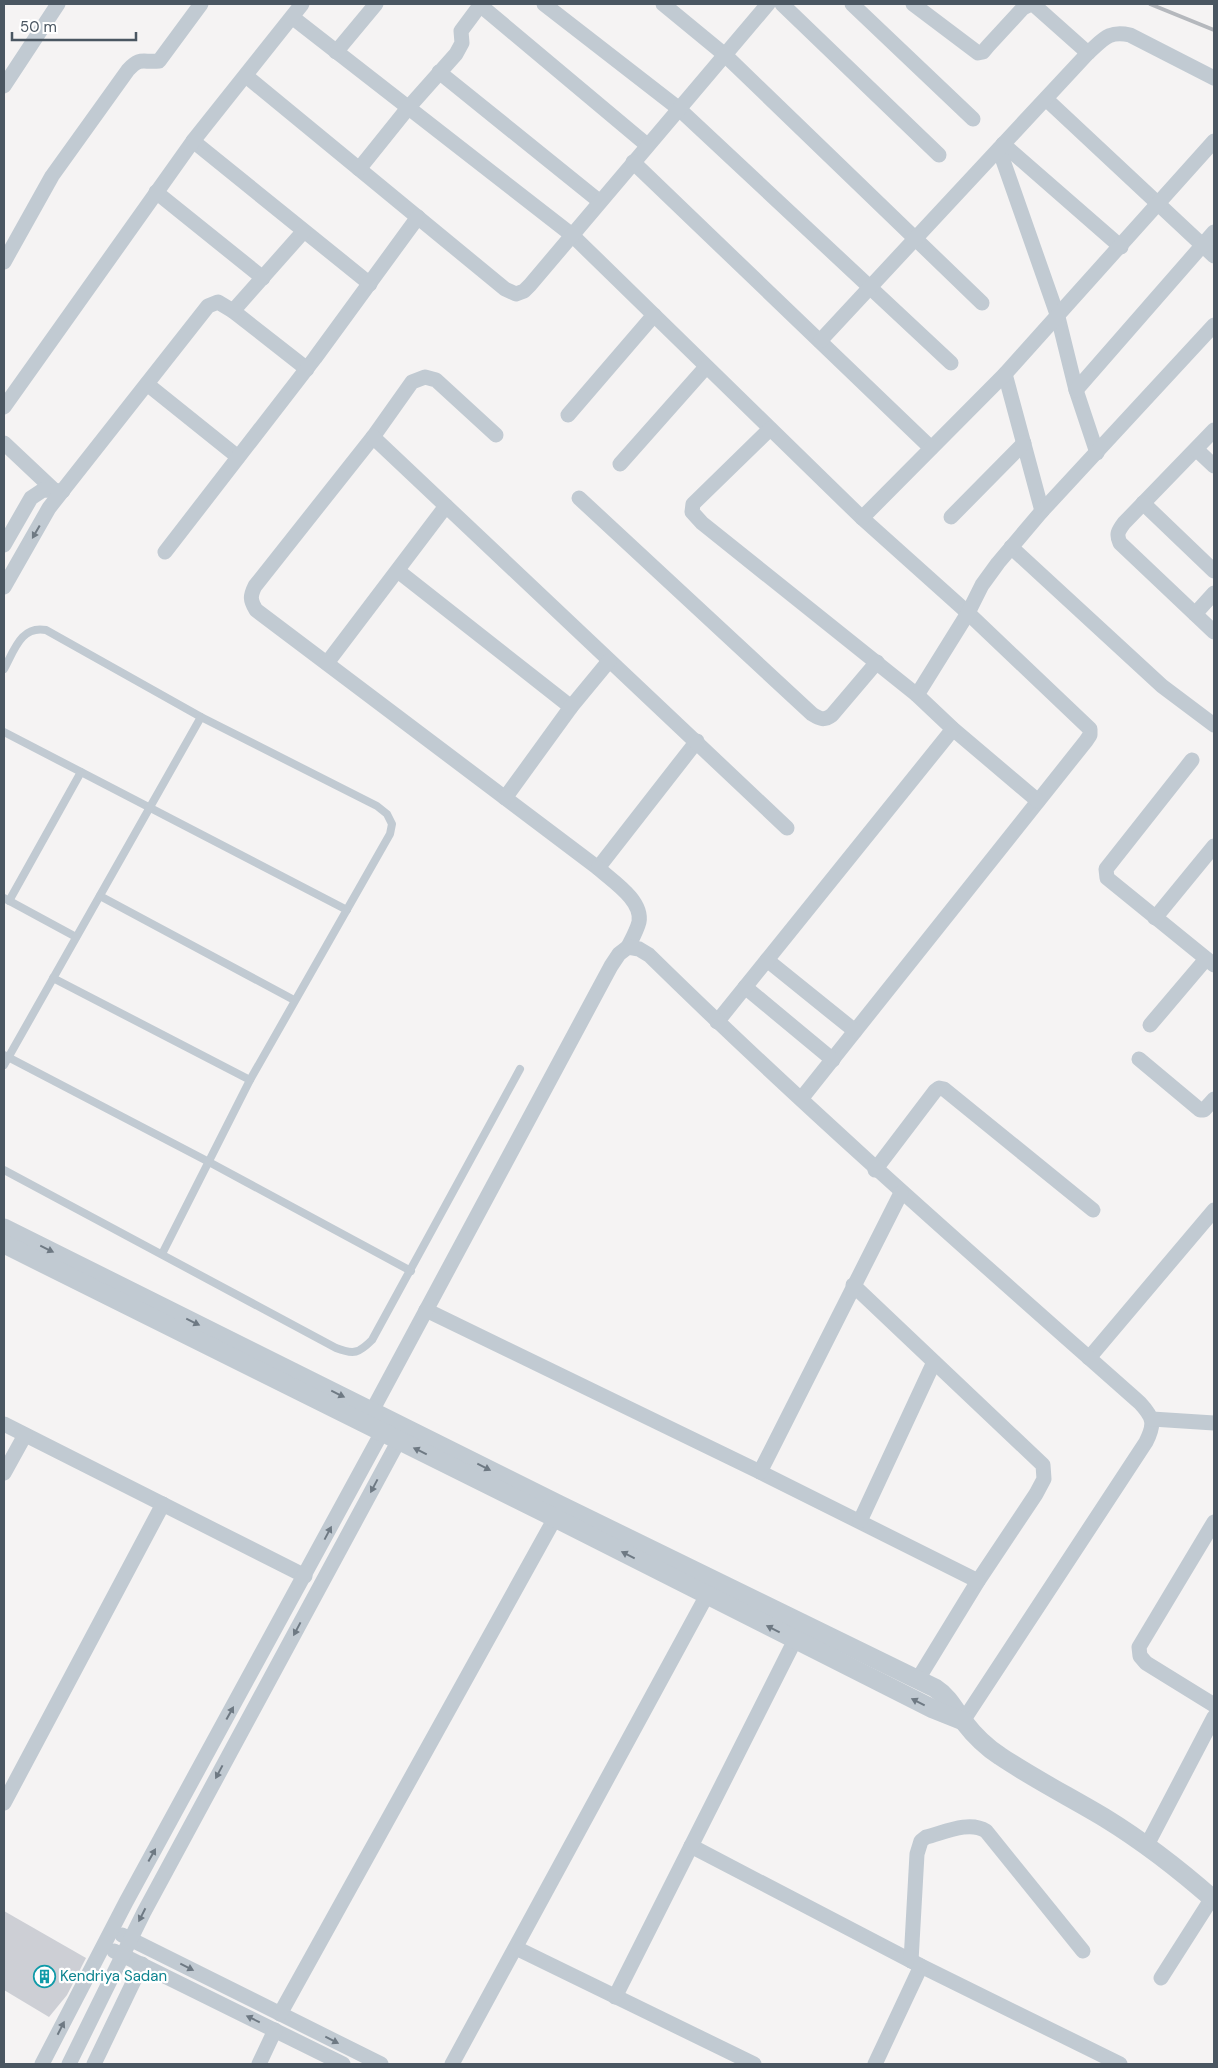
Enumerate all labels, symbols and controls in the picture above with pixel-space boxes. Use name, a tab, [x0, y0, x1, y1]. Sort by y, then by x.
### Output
scale bar	[12, 10, 136, 42]
text: 50 m	[20, 17, 57, 37]
one-way arrow	[31, 525, 40, 538]
one-way arrow	[40, 1245, 55, 1253]
one-way arrow	[186, 1318, 200, 1326]
one-way arrow	[331, 1390, 346, 1398]
one-way arrow	[413, 1447, 427, 1455]
one-way arrow	[477, 1463, 491, 1471]
one-way arrow	[370, 1479, 378, 1493]
one-way arrow	[324, 1526, 332, 1541]
one-way arrow	[621, 1551, 635, 1559]
one-way arrow	[293, 1622, 301, 1636]
one-way arrow	[766, 1625, 780, 1633]
one-way arrow	[911, 1698, 925, 1706]
one-way arrow	[226, 1705, 234, 1720]
one-way arrow	[215, 1765, 224, 1779]
one-way arrow	[148, 1848, 156, 1863]
one-way arrow	[138, 1908, 146, 1922]
one-way arrow	[180, 1963, 194, 1971]
building icon: Kendriya Sadan	[32, 1964, 56, 1988]
place label: Kendriya Sadan	[60, 1966, 167, 1986]
one-way arrow	[246, 2015, 260, 2023]
one-way arrow	[57, 2020, 65, 2035]
one-way arrow	[325, 2036, 340, 2044]

